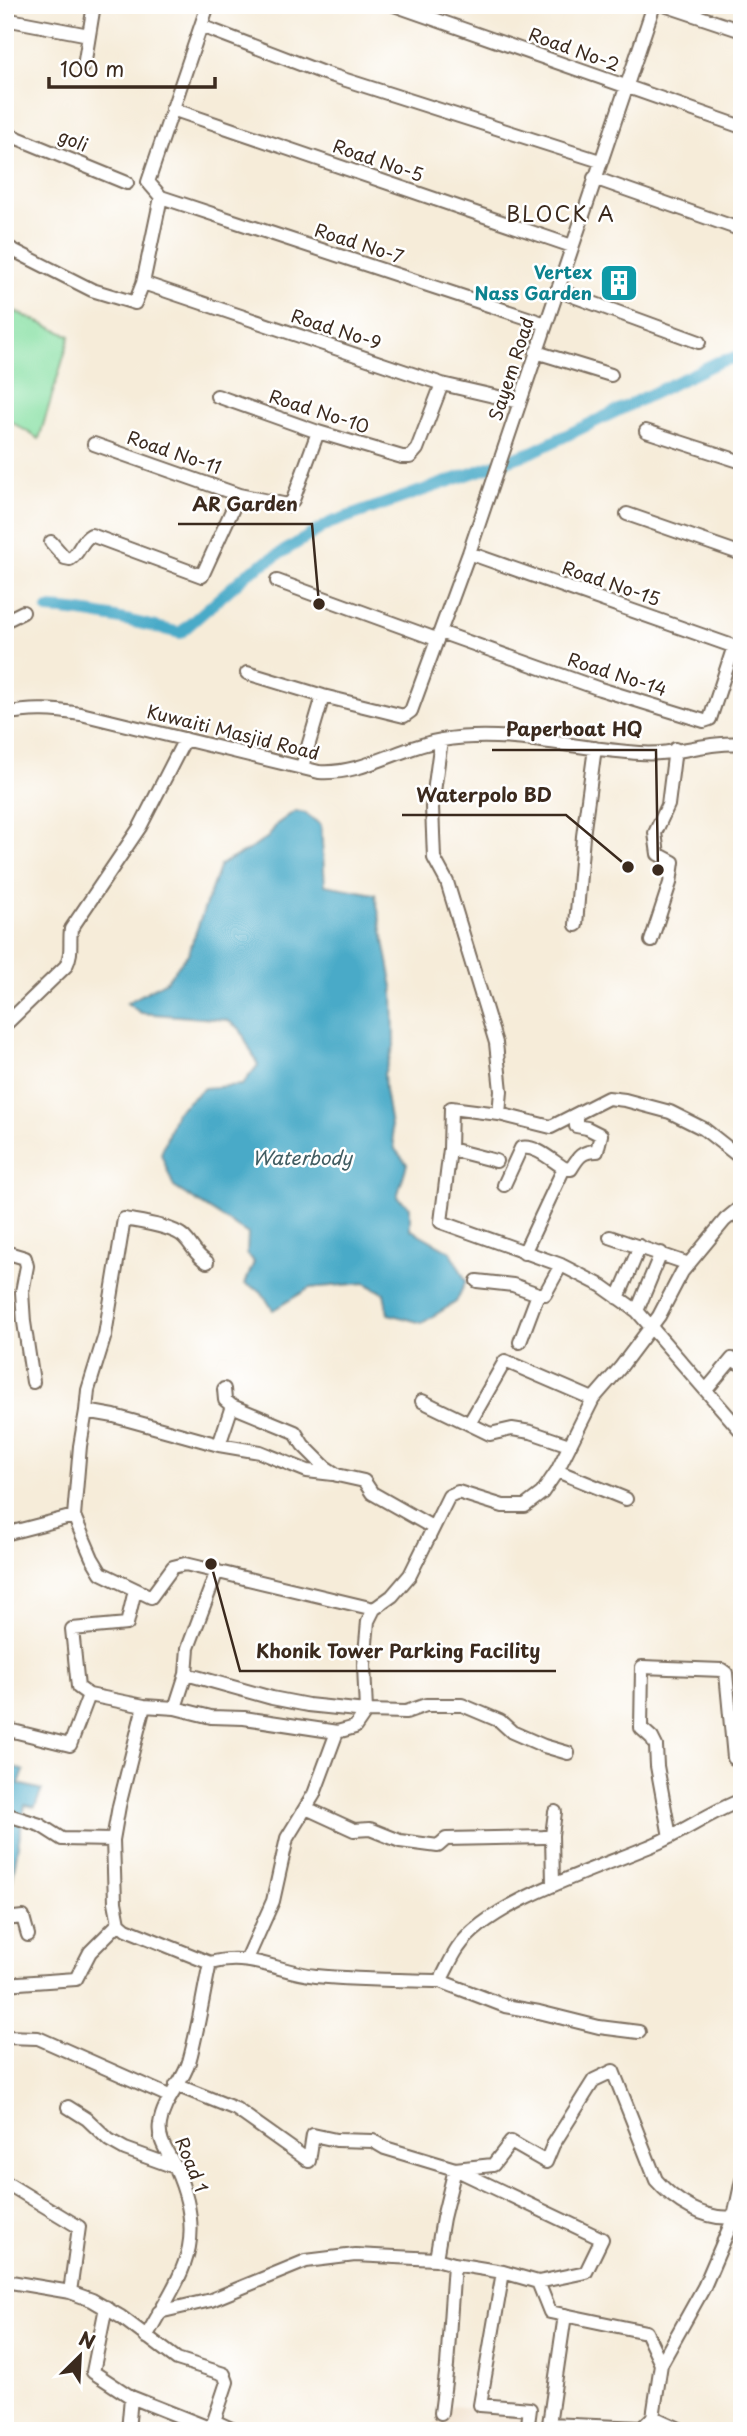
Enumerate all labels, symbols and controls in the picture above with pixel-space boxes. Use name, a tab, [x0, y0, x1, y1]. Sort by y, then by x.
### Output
street label: Road No-2	[525, 20, 624, 78]
scale bar	[49, 46, 215, 90]
text: 100 m	[60, 52, 124, 84]
street label: goli	[55, 121, 92, 158]
street label: Road No-5	[330, 131, 427, 188]
district label: BLOCK A	[506, 197, 616, 229]
street label: Road No-7	[311, 215, 408, 270]
place label: Vertex Nass Garden	[475, 258, 592, 306]
building icon: Vertex Nass Garden	[598, 262, 640, 304]
street label: Road No-9	[288, 301, 385, 356]
street label: Sayem Road	[481, 313, 540, 424]
street label: Road No-10	[266, 382, 373, 439]
street label: Road No-11	[124, 423, 225, 480]
callout: AR Garden	[178, 484, 312, 524]
text: AR Garden	[192, 489, 298, 517]
street label: Road No-15	[559, 553, 664, 612]
street label: Road No-14	[564, 645, 670, 702]
street label: Kuwaiti Masjid Road	[144, 697, 323, 766]
callout: Paperboat HQ	[492, 710, 656, 750]
text: Paperboat HQ	[506, 714, 642, 742]
callout: Waterpolo BD	[402, 775, 566, 815]
text: Waterpolo BD	[416, 780, 552, 808]
water label: Waterbody	[252, 1143, 353, 1171]
callout: Khonik Tower Parking Facility	[240, 1631, 556, 1671]
text: Khonik Tower Parking Facility	[256, 1636, 540, 1664]
street label: Road 1	[169, 2133, 216, 2196]
north arrow	[46, 2320, 116, 2390]
text: N	[75, 2324, 100, 2355]

